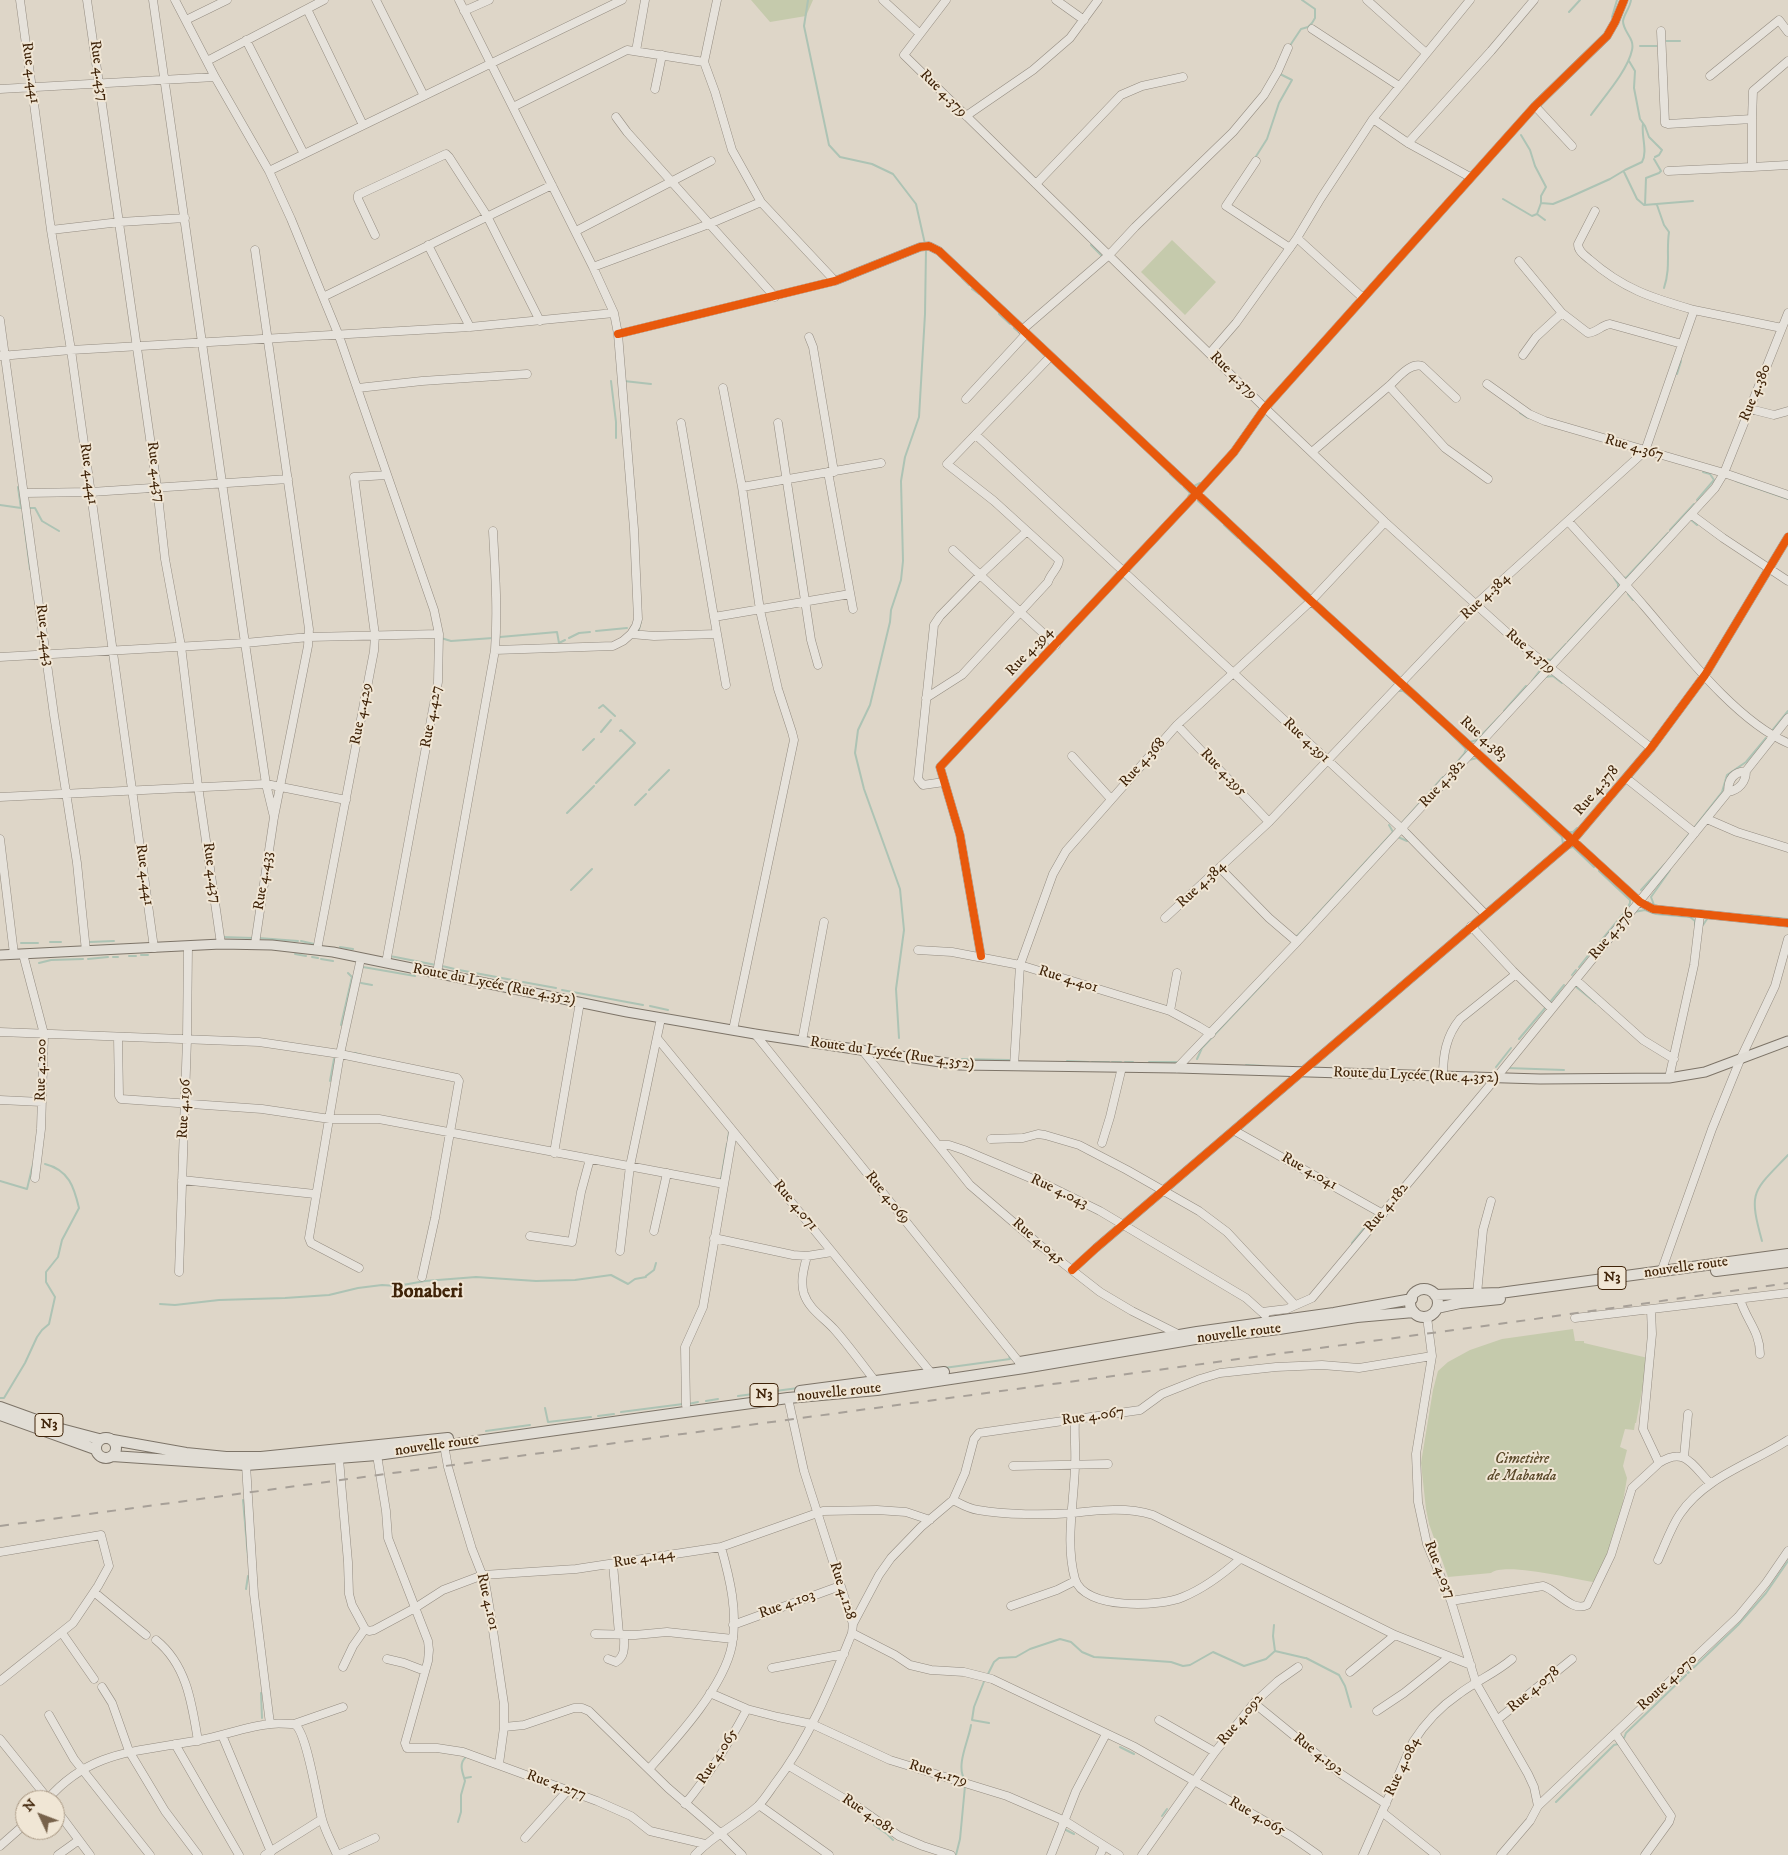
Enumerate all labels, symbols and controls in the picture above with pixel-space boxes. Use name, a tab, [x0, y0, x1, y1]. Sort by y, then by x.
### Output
street label: Rue 4.437	[85, 39, 111, 103]
street label: Rue 4.441	[17, 41, 43, 105]
street label: Rue 4.379	[915, 66, 971, 122]
street label: Rue 4.379	[1205, 348, 1261, 404]
street label: Rue 4.380	[1736, 362, 1776, 424]
street label: Rue 4.367	[1602, 431, 1666, 465]
street label: Rue 4.437	[142, 440, 168, 504]
street label: Rue 4.441	[75, 442, 101, 506]
street label: Rue 4.384	[1458, 570, 1514, 624]
street label: Rue 4.443	[31, 603, 57, 667]
street label: Rue 4.394	[1003, 624, 1057, 680]
street label: Rue 4.379	[1501, 626, 1559, 678]
street label: Rue 4.429	[347, 681, 377, 747]
street label: Rue 4.427	[418, 684, 446, 750]
street label: Rue 4.383	[1455, 713, 1511, 765]
street label: Rue 4.391	[1279, 715, 1333, 767]
street label: Rue 4.368	[1116, 735, 1170, 791]
street label: Rue 4.395	[1196, 745, 1250, 801]
street label: Rue 4.382	[1416, 756, 1470, 812]
street label: Rue 4.378	[1571, 762, 1623, 820]
street label: Rue 4.437	[198, 841, 224, 905]
street label: Rue 4.441	[131, 843, 157, 907]
street label: Rue 4.433	[250, 850, 278, 912]
street label: Rue 4.384	[1174, 858, 1230, 912]
street label: Rue 4.376	[1586, 906, 1638, 964]
street label: Route du Lycée (Rue 4.352)	[411, 960, 577, 1010]
street label: Rue 4.401	[1036, 962, 1100, 998]
street label: Route du Lycée (Rue 4.352)	[809, 1034, 975, 1074]
street label: Rue 4.200	[32, 1038, 52, 1102]
street label: Route du Lycée (Rue 4.352)	[1333, 1064, 1499, 1088]
street label: Rue 4.196	[174, 1079, 196, 1139]
street label: Rue 4.041	[1278, 1149, 1340, 1195]
street label: Rue 4.069	[860, 1168, 914, 1228]
street label: Rue 4.043	[1027, 1171, 1091, 1213]
street label: Rue 4.071	[769, 1177, 821, 1235]
street label: Rue 4.182	[1361, 1179, 1413, 1237]
street label: Rue 4.045	[1008, 1215, 1068, 1269]
street label: nouvelle route	[1643, 1253, 1729, 1283]
road number: N3	[1598, 1266, 1626, 1290]
district label: Bonaberi	[391, 1281, 463, 1305]
street label: nouvelle route	[1196, 1320, 1282, 1348]
street label: nouvelle route	[796, 1380, 882, 1406]
road number: N3	[750, 1384, 778, 1406]
street label: Rue 4.067	[1061, 1404, 1125, 1430]
road number: N3	[35, 1414, 63, 1436]
street label: nouvelle route	[394, 1431, 480, 1461]
park label: Cimetière de Mabanda	[1487, 1451, 1557, 1486]
street label: Rue 4.037	[1419, 1538, 1459, 1602]
street label: Rue 4.144	[612, 1545, 676, 1573]
street label: Rue 4.128	[825, 1560, 859, 1622]
street label: Rue 4.101	[472, 1572, 502, 1632]
street label: Rue 4.103	[757, 1587, 817, 1623]
street label: Route 4.070	[1634, 1651, 1702, 1715]
street label: Rue 4.078	[1504, 1663, 1564, 1717]
street label: Rue 4.092	[1214, 1690, 1268, 1750]
street label: Rue 4.065	[693, 1726, 743, 1788]
street label: Rue 4.192	[1289, 1730, 1347, 1780]
street label: Rue 4.084	[1381, 1734, 1425, 1800]
street label: Rue 4.179	[907, 1757, 969, 1791]
street label: Rue 4.277	[524, 1767, 588, 1805]
north arrow	[15, 1790, 65, 1840]
street label: Rue 4.081	[838, 1791, 898, 1839]
street label: Rue 4.065	[1225, 1794, 1289, 1840]
text: N	[19, 1795, 40, 1816]

